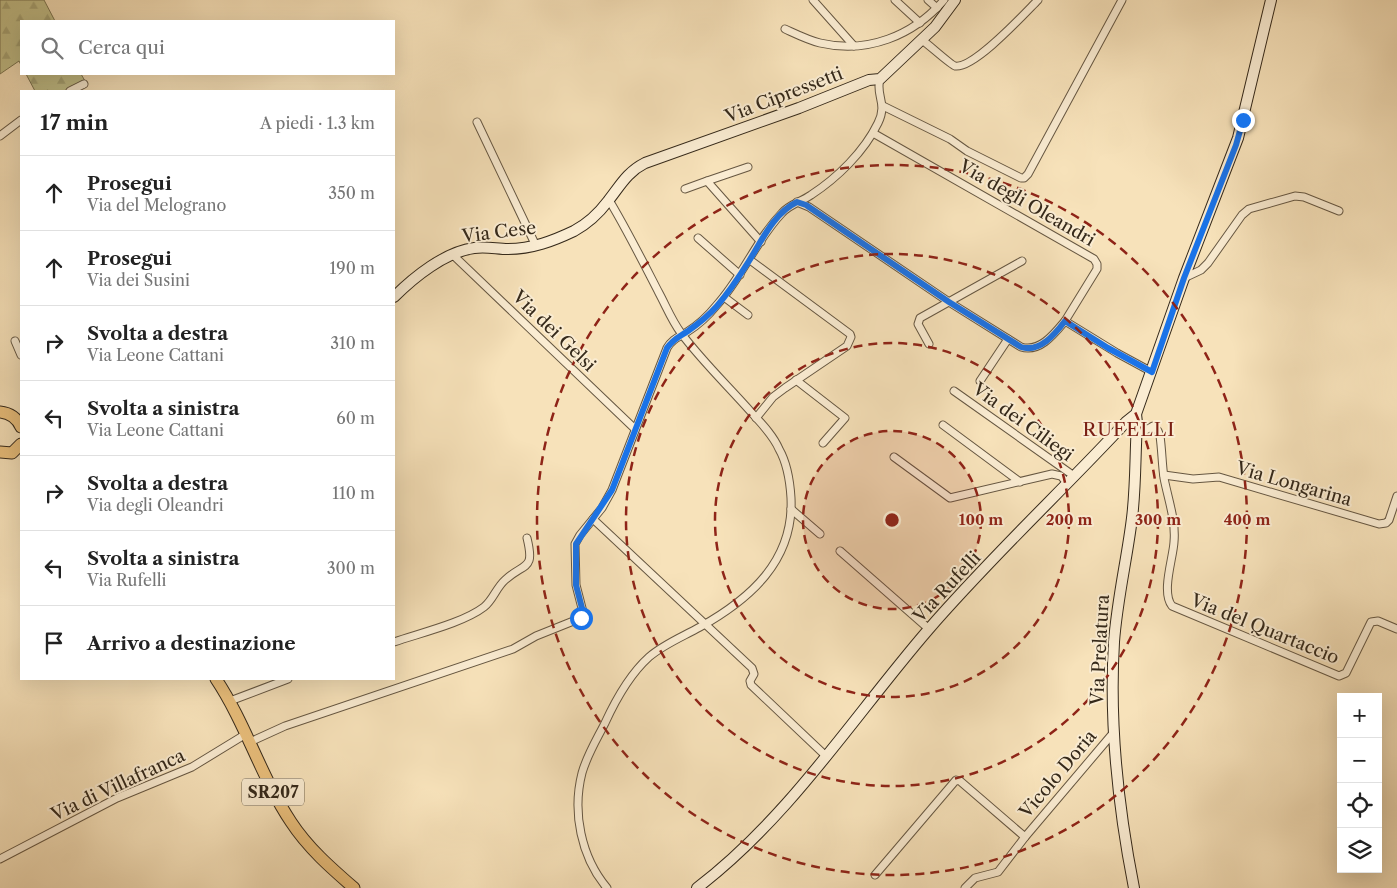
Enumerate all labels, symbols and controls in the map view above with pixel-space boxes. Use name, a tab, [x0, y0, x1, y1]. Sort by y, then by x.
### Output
search box	[20, 20, 395, 75]
icon: search	[38, 34, 66, 62]
text: Cerca qui	[78, 36, 165, 59]
street label: Via Cipressetti	[721, 62, 846, 128]
route end	[1232, 109, 1255, 132]
text: 17 min	[40, 110, 108, 135]
text: A piedi · 1.3 km	[260, 113, 375, 133]
street label: Via degli Oleandri	[954, 155, 1100, 251]
text: Prosegui	[87, 172, 172, 195]
icon: ahead	[40, 179, 68, 207]
text: 350 m	[328, 183, 375, 203]
text: Via del Melograno	[87, 195, 226, 215]
street label: Via Cese	[460, 217, 537, 248]
text: Prosegui	[87, 247, 172, 270]
icon: ahead	[40, 254, 68, 282]
text: 190 m	[330, 258, 375, 278]
text: Via dei Susini	[87, 270, 190, 290]
street label: Via dei Gelsi	[507, 285, 601, 376]
text: Svolta a destra	[87, 322, 228, 345]
icon: right	[40, 329, 68, 357]
text: 310 m	[330, 333, 375, 353]
text: Via Leone Cattani	[87, 345, 224, 365]
street label: Via dei Ciliegi	[968, 378, 1078, 466]
text: Svolta a sinistra	[87, 397, 240, 420]
icon: left	[40, 404, 68, 432]
text: 60 m	[336, 408, 375, 428]
district label: RUFELLI	[1083, 418, 1175, 441]
text: Via Leone Cattani	[87, 420, 224, 440]
street label: Via Longarina	[1233, 457, 1355, 511]
text: Svolta a destra	[87, 472, 228, 495]
icon: right	[40, 479, 68, 507]
text: 110 m	[332, 483, 375, 503]
text: Via degli Oleandri	[87, 495, 224, 515]
text: 100 m	[959, 510, 1003, 529]
text: 200 m	[1046, 510, 1092, 529]
text: 300 m	[1135, 510, 1181, 529]
text: 400 m	[1224, 510, 1270, 529]
centre of rings	[883, 511, 901, 529]
street label: Via Rufelli	[908, 546, 986, 628]
text: Svolta a sinistra	[87, 547, 240, 570]
icon: left	[40, 554, 68, 582]
text: 300 m	[327, 558, 375, 578]
text: Via Rufelli	[87, 570, 166, 590]
street label: Via del Quartaccio	[1187, 589, 1342, 669]
street label: Via Prelatura	[1086, 593, 1114, 707]
route start	[570, 607, 593, 630]
icon: arrive	[40, 629, 68, 657]
text: Arrivo a destinazione	[87, 632, 296, 655]
map controls	[1337, 693, 1382, 873]
button: +	[1337, 693, 1382, 738]
street label: Vicolo Doria	[1014, 725, 1102, 823]
button: −	[1337, 738, 1382, 783]
street label: Via di Villafranca	[47, 744, 189, 826]
road number: SR207	[242, 779, 304, 806]
button: locate	[1337, 783, 1382, 828]
button: layers	[1337, 828, 1382, 873]

